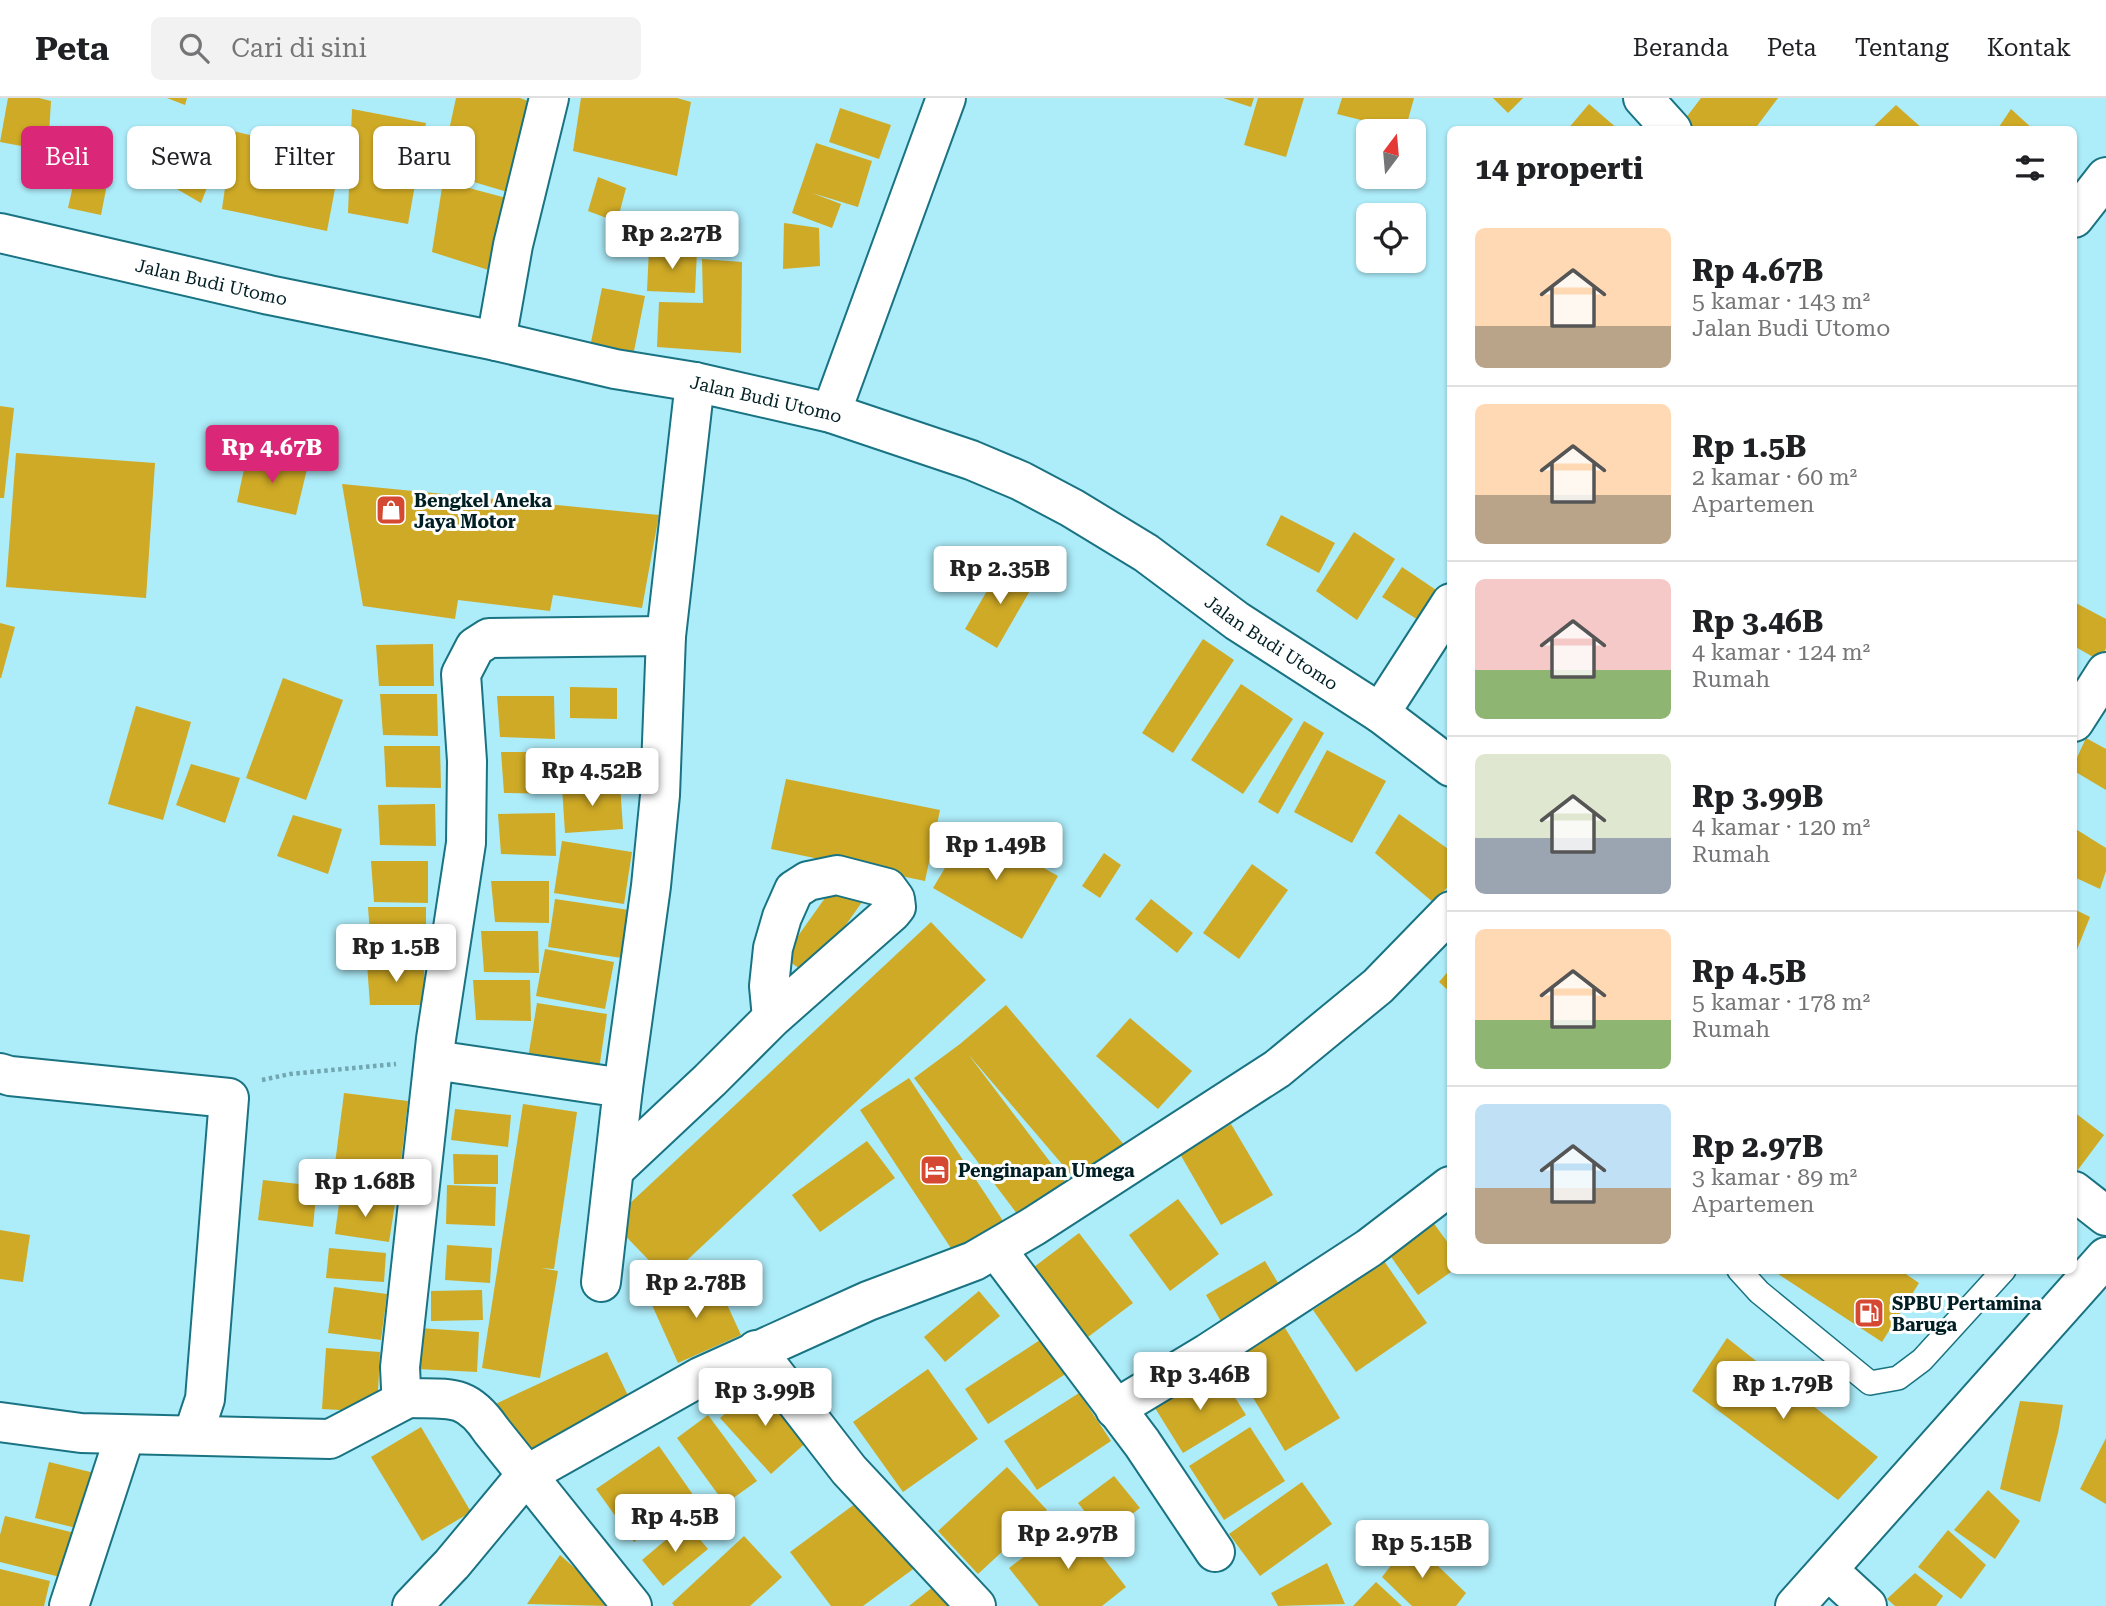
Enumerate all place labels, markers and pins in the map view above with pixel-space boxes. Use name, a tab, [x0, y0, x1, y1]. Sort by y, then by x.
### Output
pin: Rp 2.27B	[600, 212, 744, 271]
pin: Rp 4.67B	[200, 426, 344, 485]
place label: Bengkel Aneka Jaya Motor	[414, 490, 552, 532]
shop icon: Bengkel Aneka Jaya Motor	[374, 493, 408, 527]
pin: Rp 2.35B	[928, 546, 1072, 606]
pin: Rp 4.52B	[520, 748, 664, 808]
pin: Rp 1.49B	[924, 822, 1068, 882]
pin: Rp 1.5B	[331, 924, 461, 984]
hotel icon: Penginapan Umega	[918, 1153, 952, 1187]
pin: Rp 1.68B	[293, 1160, 437, 1219]
place label: Penginapan Umega	[958, 1160, 1135, 1181]
pin: Rp 2.78B	[624, 1260, 768, 1320]
place label: SPBU Pertamina Baruga	[1892, 1293, 2042, 1335]
fuel station icon: SPBU Pertamina Baruga	[1852, 1296, 1886, 1330]
pin: Rp 3.46B	[1128, 1352, 1272, 1412]
pin: Rp 1.79B	[1711, 1362, 1855, 1421]
pin: Rp 3.99B	[693, 1368, 837, 1428]
pin: Rp 4.5B	[610, 1494, 740, 1554]
pin: Rp 2.97B	[996, 1512, 1140, 1571]
pin: Rp 5.15B	[1350, 1520, 1494, 1580]

